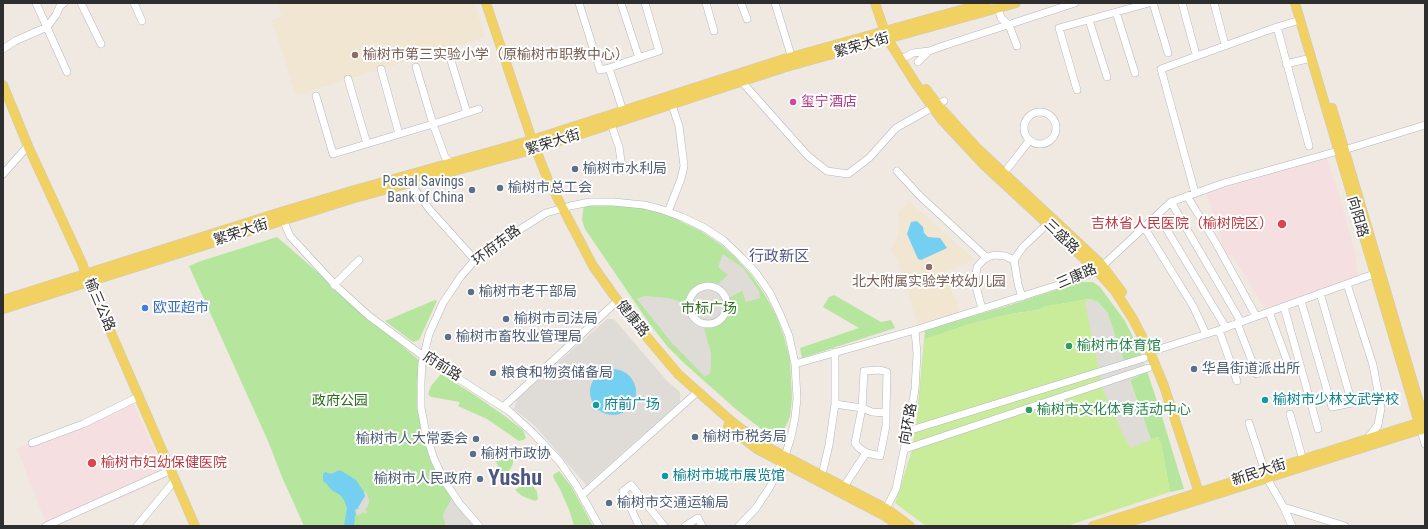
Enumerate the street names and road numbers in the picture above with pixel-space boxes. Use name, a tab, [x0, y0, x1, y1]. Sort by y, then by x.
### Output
street label: 繁荣大街	[833, 30, 891, 62]
street label: 繁荣大街	[524, 127, 582, 159]
street label: 向阳路	[1343, 194, 1371, 240]
street label: 繁荣大街	[212, 216, 270, 250]
street label: 三盛路	[1040, 216, 1082, 258]
street label: 环府东路	[470, 222, 524, 270]
street label: 三康路	[1054, 261, 1100, 293]
street label: 榆三公路	[80, 276, 118, 334]
street label: 健康路	[612, 297, 652, 341]
street label: 府前路	[420, 349, 464, 385]
street label: 向环路	[897, 402, 921, 446]
street label: 新民大街	[1230, 456, 1288, 490]

